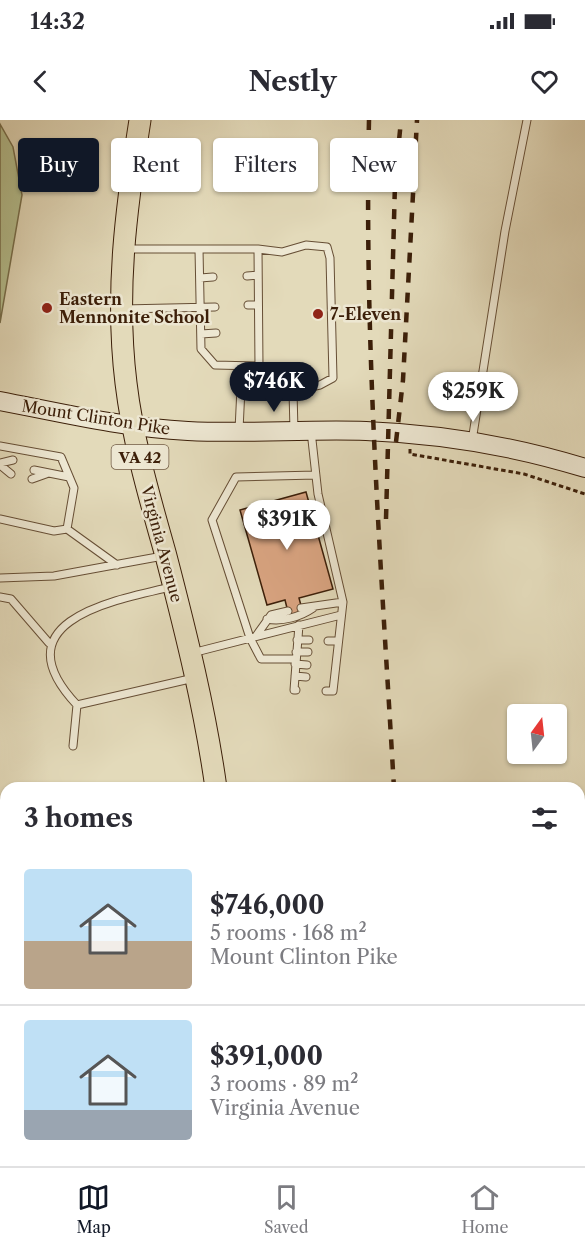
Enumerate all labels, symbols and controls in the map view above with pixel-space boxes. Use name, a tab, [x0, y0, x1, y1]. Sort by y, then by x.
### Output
text: 14:32	[30, 8, 85, 35]
icon: back	[24, 65, 57, 98]
text: Nestly	[248, 65, 337, 98]
icon: heart	[528, 65, 561, 98]
chip: Buy	[18, 138, 99, 192]
chip: Rent	[111, 138, 201, 192]
chip: Filters	[213, 138, 318, 192]
chip: New	[330, 138, 418, 192]
place label: Eastern Mennonite School	[59, 289, 210, 327]
marker: Eastern Mennonite School	[40, 301, 54, 315]
place label: 7-Eleven	[330, 304, 401, 324]
marker: 7-Eleven	[311, 307, 325, 321]
pin: $746K	[232, 362, 316, 413]
text: $746K	[244, 369, 304, 393]
pin: $259K	[431, 372, 515, 423]
text: $259K	[442, 379, 504, 403]
street label: Mount Clinton Pike	[20, 395, 172, 439]
road number: VA 42	[112, 445, 168, 469]
street label: Virginia Avenue	[137, 482, 187, 605]
pin: $391K	[245, 500, 329, 551]
text: $391K	[257, 507, 317, 531]
north arrow	[507, 704, 567, 764]
map controls	[507, 704, 567, 764]
text: 3 homes	[24, 802, 133, 834]
icon: filters	[528, 802, 561, 835]
text: $746,000	[210, 889, 325, 921]
icon: home	[72, 893, 144, 965]
text: 5 rooms · 168 m²	[210, 921, 367, 945]
text: Mount Clinton Pike	[210, 945, 398, 969]
text: $391,000	[210, 1040, 323, 1072]
icon: home	[72, 1044, 144, 1116]
text: 3 rooms · 89 m²	[210, 1072, 358, 1096]
text: Virginia Avenue	[210, 1096, 360, 1120]
tab: Map	[77, 1181, 111, 1237]
tab: Saved	[264, 1181, 308, 1237]
tab: Home	[461, 1181, 508, 1237]

